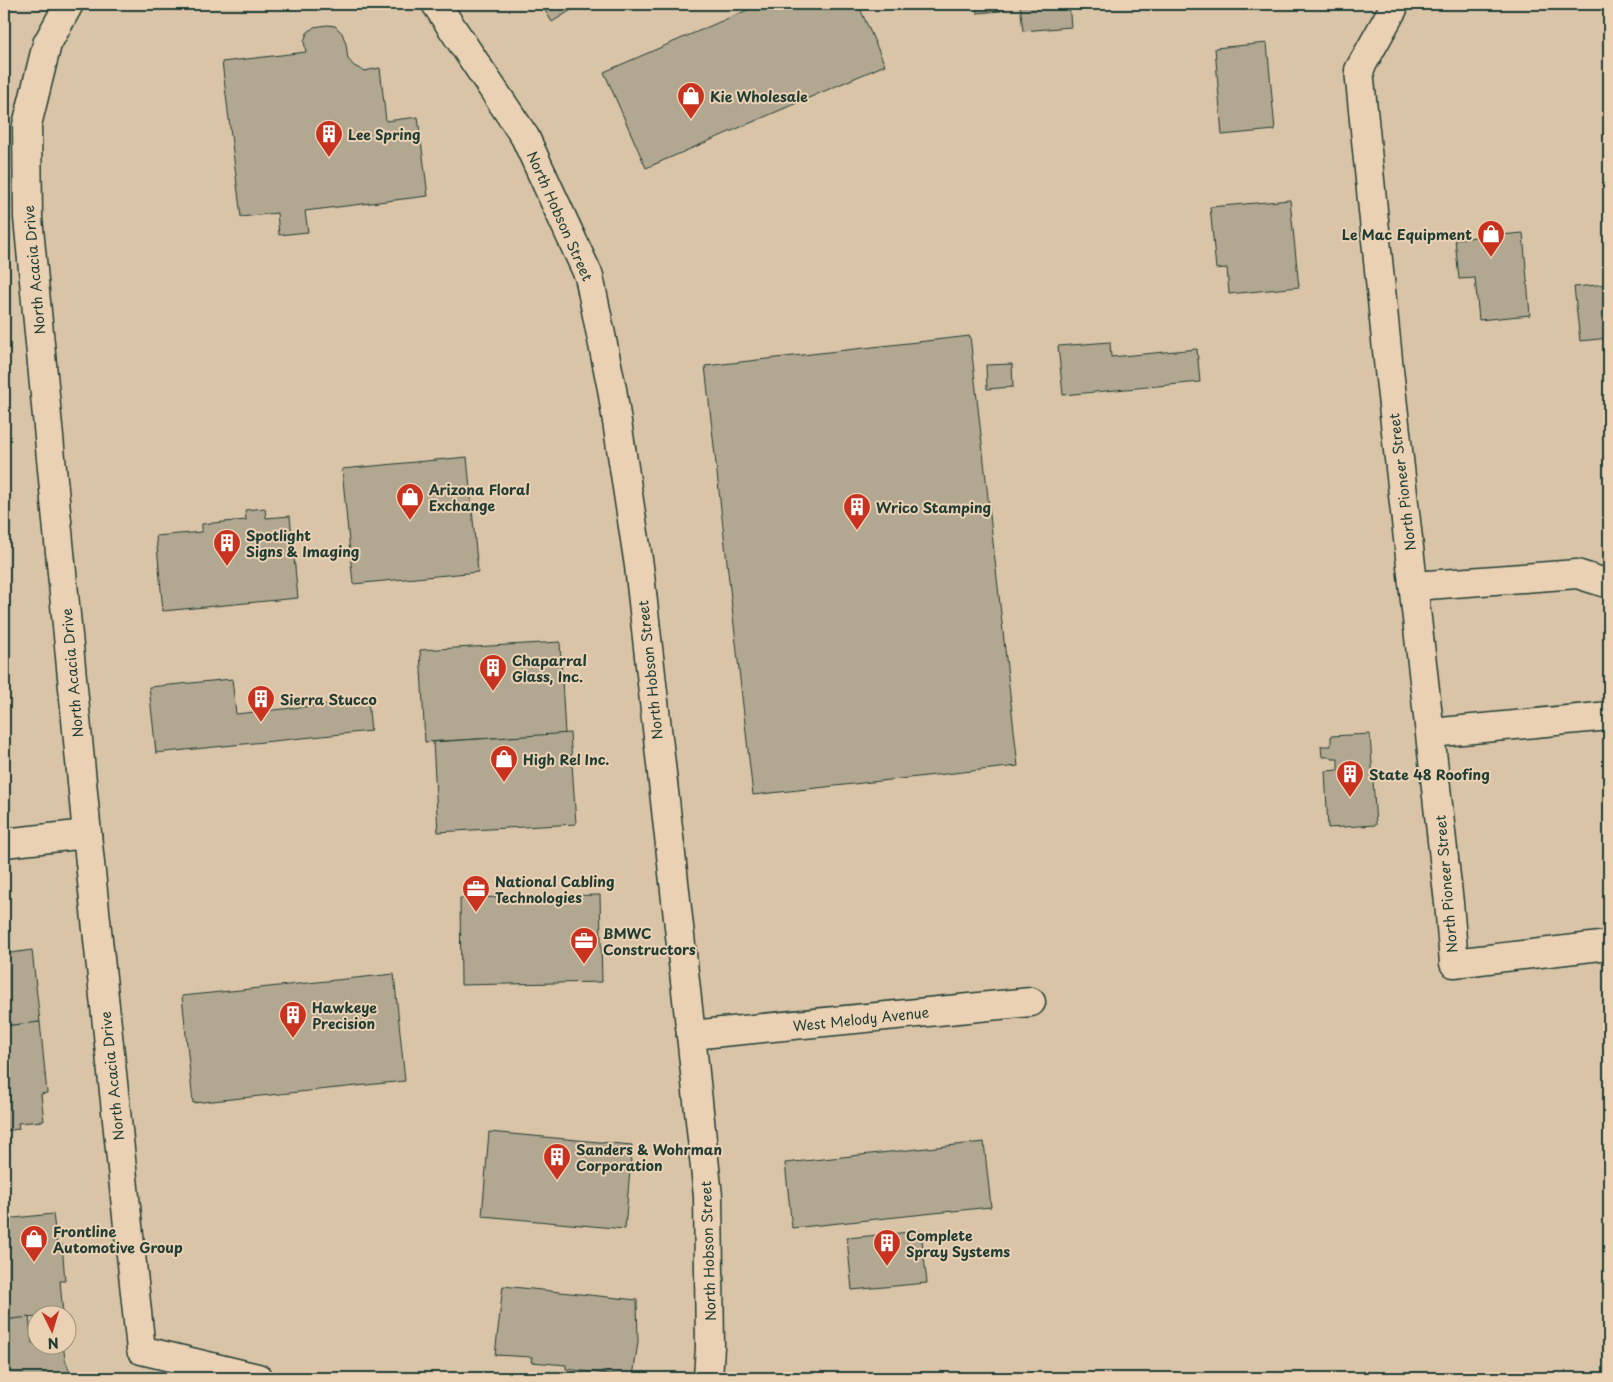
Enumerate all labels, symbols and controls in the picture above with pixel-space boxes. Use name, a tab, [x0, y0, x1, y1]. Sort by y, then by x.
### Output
shop icon: Kie Wholesale	[676, 81, 706, 120]
place label: Kie Wholesale	[710, 86, 808, 107]
building icon: Lee Spring	[314, 119, 344, 158]
place label: Lee Spring	[348, 124, 421, 145]
street label: North Hobson Street	[522, 148, 598, 285]
street label: North Acacia Drive	[18, 205, 50, 335]
shop icon: Le Mac Equipment	[1476, 219, 1506, 258]
place label: Le Mac Equipment	[1342, 224, 1472, 245]
street label: North Pioneer Street	[1383, 412, 1421, 552]
place label: Arizona Floral Exchange	[428, 479, 530, 516]
shop icon: Arizona Floral Exchange	[395, 482, 425, 521]
building icon: Wrico Stamping	[842, 492, 872, 531]
place label: Wrico Stamping	[876, 497, 991, 518]
place label: Spotlight Signs & Imaging	[246, 525, 359, 562]
building icon: Spotlight Signs & Imaging	[212, 528, 242, 567]
street label: North Hobson Street	[632, 599, 668, 741]
street label: North Acacia Drive	[56, 608, 88, 738]
place label: Chaparral Glass, Inc.	[512, 650, 587, 687]
building icon: Chaparral Glass, Inc.	[478, 653, 508, 692]
building icon: Sierra Stucco	[246, 684, 276, 723]
place label: Sierra Stucco	[280, 689, 377, 710]
shop icon: High Rel Inc.	[489, 744, 519, 783]
place label: High Rel Inc.	[523, 749, 610, 770]
building icon: State 48 Roofing	[1335, 759, 1365, 798]
place label: State 48 Roofing	[1369, 764, 1490, 785]
street label: North Pioneer Street	[1429, 814, 1462, 954]
place label: National Cabling Technologies	[495, 871, 614, 908]
office icon: National Cabling Technologies	[461, 874, 491, 913]
place label: BMWC Constructors	[603, 923, 696, 960]
office icon: BMWC Constructors	[569, 926, 599, 965]
place label: Hawkeye Precision	[312, 997, 377, 1034]
building icon: Hawkeye Precision	[278, 1000, 308, 1039]
street label: West Melody Avenue	[792, 1001, 930, 1037]
street label: North Acacia Drive	[95, 1010, 129, 1142]
place label: Sanders & Wohrman Corporation	[576, 1139, 722, 1176]
building icon: Sanders & Wohrman Corporation	[542, 1142, 572, 1181]
street label: North Hobson Street	[695, 1180, 721, 1321]
place label: Frontline Automotive Group	[53, 1221, 183, 1258]
shop icon: Frontline Automotive Group	[19, 1224, 49, 1263]
place label: Complete Spray Systems	[906, 1225, 1010, 1262]
building icon: Complete Spray Systems	[872, 1228, 902, 1267]
north arrow	[28, 1304, 78, 1354]
text: N	[47, 1333, 60, 1354]

